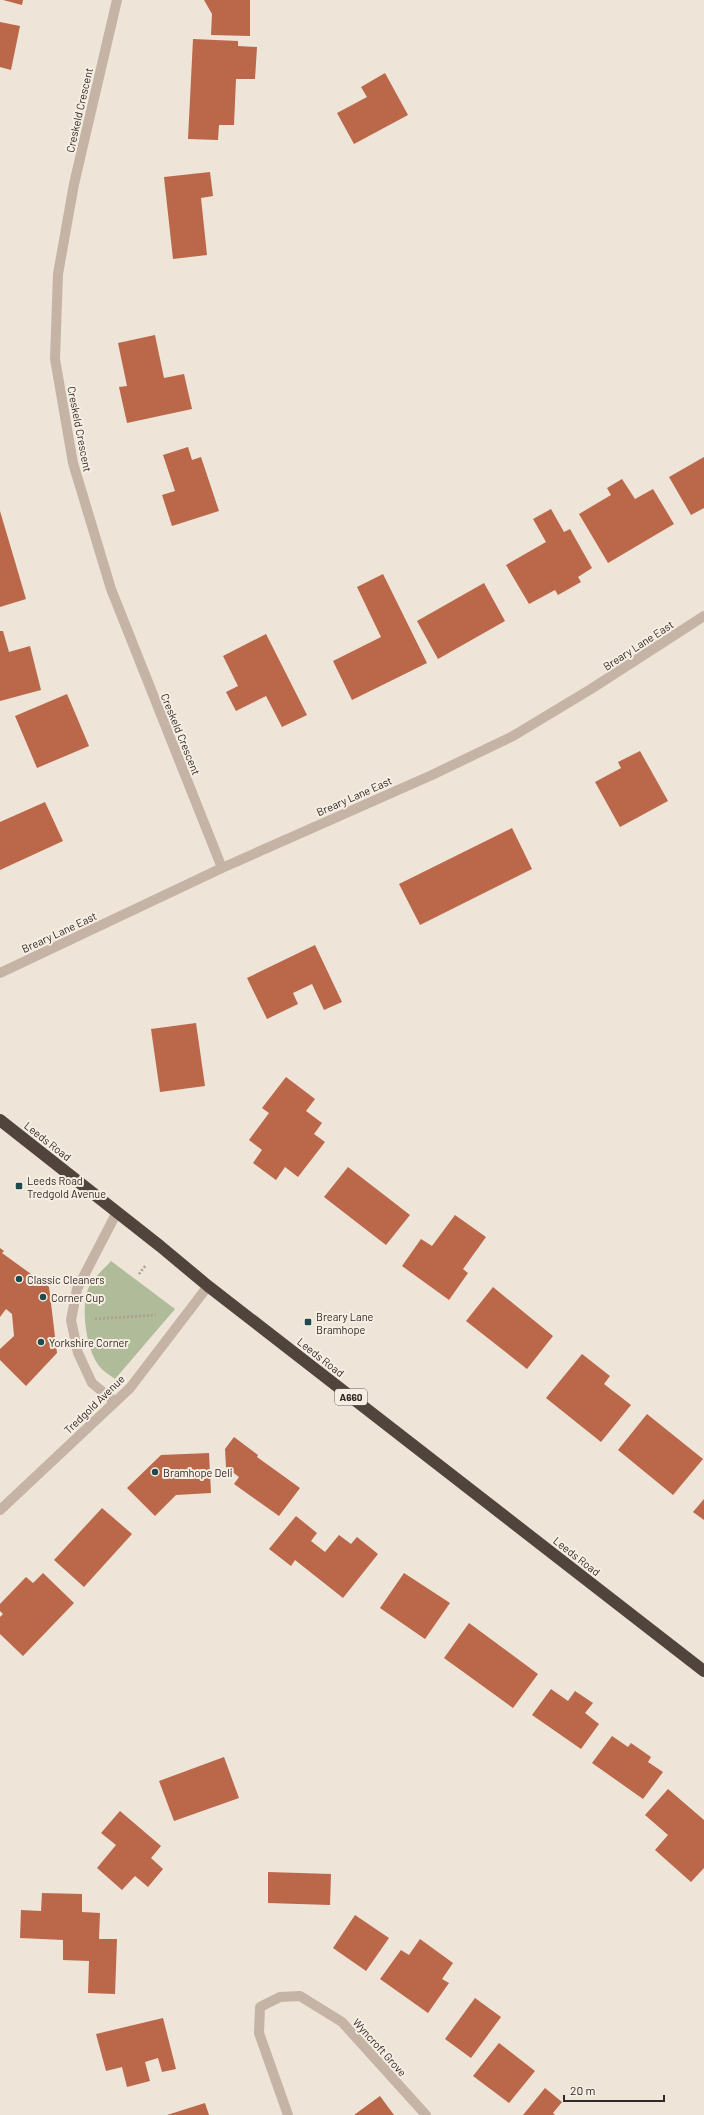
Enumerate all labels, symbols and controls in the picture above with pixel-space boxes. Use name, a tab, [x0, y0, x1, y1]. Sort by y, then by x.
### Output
street label: Creskeld Crescent	[63, 66, 95, 154]
street label: Creskeld Crescent	[65, 385, 95, 473]
street label: Breary Lane East	[600, 617, 676, 673]
street label: Creskeld Crescent	[159, 691, 203, 777]
street label: Breary Lane East	[314, 774, 394, 818]
street label: Breary Lane East	[19, 909, 99, 955]
street label: Leeds Road	[22, 1119, 74, 1163]
place label: Leeds Road Tredgold Avenue	[27, 1174, 106, 1200]
marker: Leeds Road Tredgold Avenue	[14, 1181, 24, 1191]
place label: Classic Cleaners	[27, 1273, 105, 1286]
marker: Classic Cleaners	[14, 1274, 24, 1284]
place label: Corner Cup	[51, 1291, 104, 1304]
marker: Corner Cup	[38, 1292, 48, 1302]
place label: Breary Lane Bramhope	[316, 1310, 374, 1336]
marker: Breary Lane Bramhope	[303, 1317, 313, 1327]
street label: Leeds Road	[295, 1335, 347, 1379]
place label: Yorkshire Corner	[49, 1336, 128, 1349]
marker: Yorkshire Corner	[36, 1337, 46, 1347]
street label: Tredgold Avenue	[61, 1372, 127, 1436]
road number: A660	[335, 1389, 367, 1405]
place label: Bramhope Deli	[163, 1466, 233, 1479]
marker: Bramhope Deli	[150, 1467, 160, 1477]
street label: Leeds Road	[551, 1534, 603, 1578]
street label: Wyncroft Grove	[351, 2015, 410, 2079]
scale bar	[564, 2077, 664, 2103]
text: 20 m	[570, 2083, 596, 2097]

